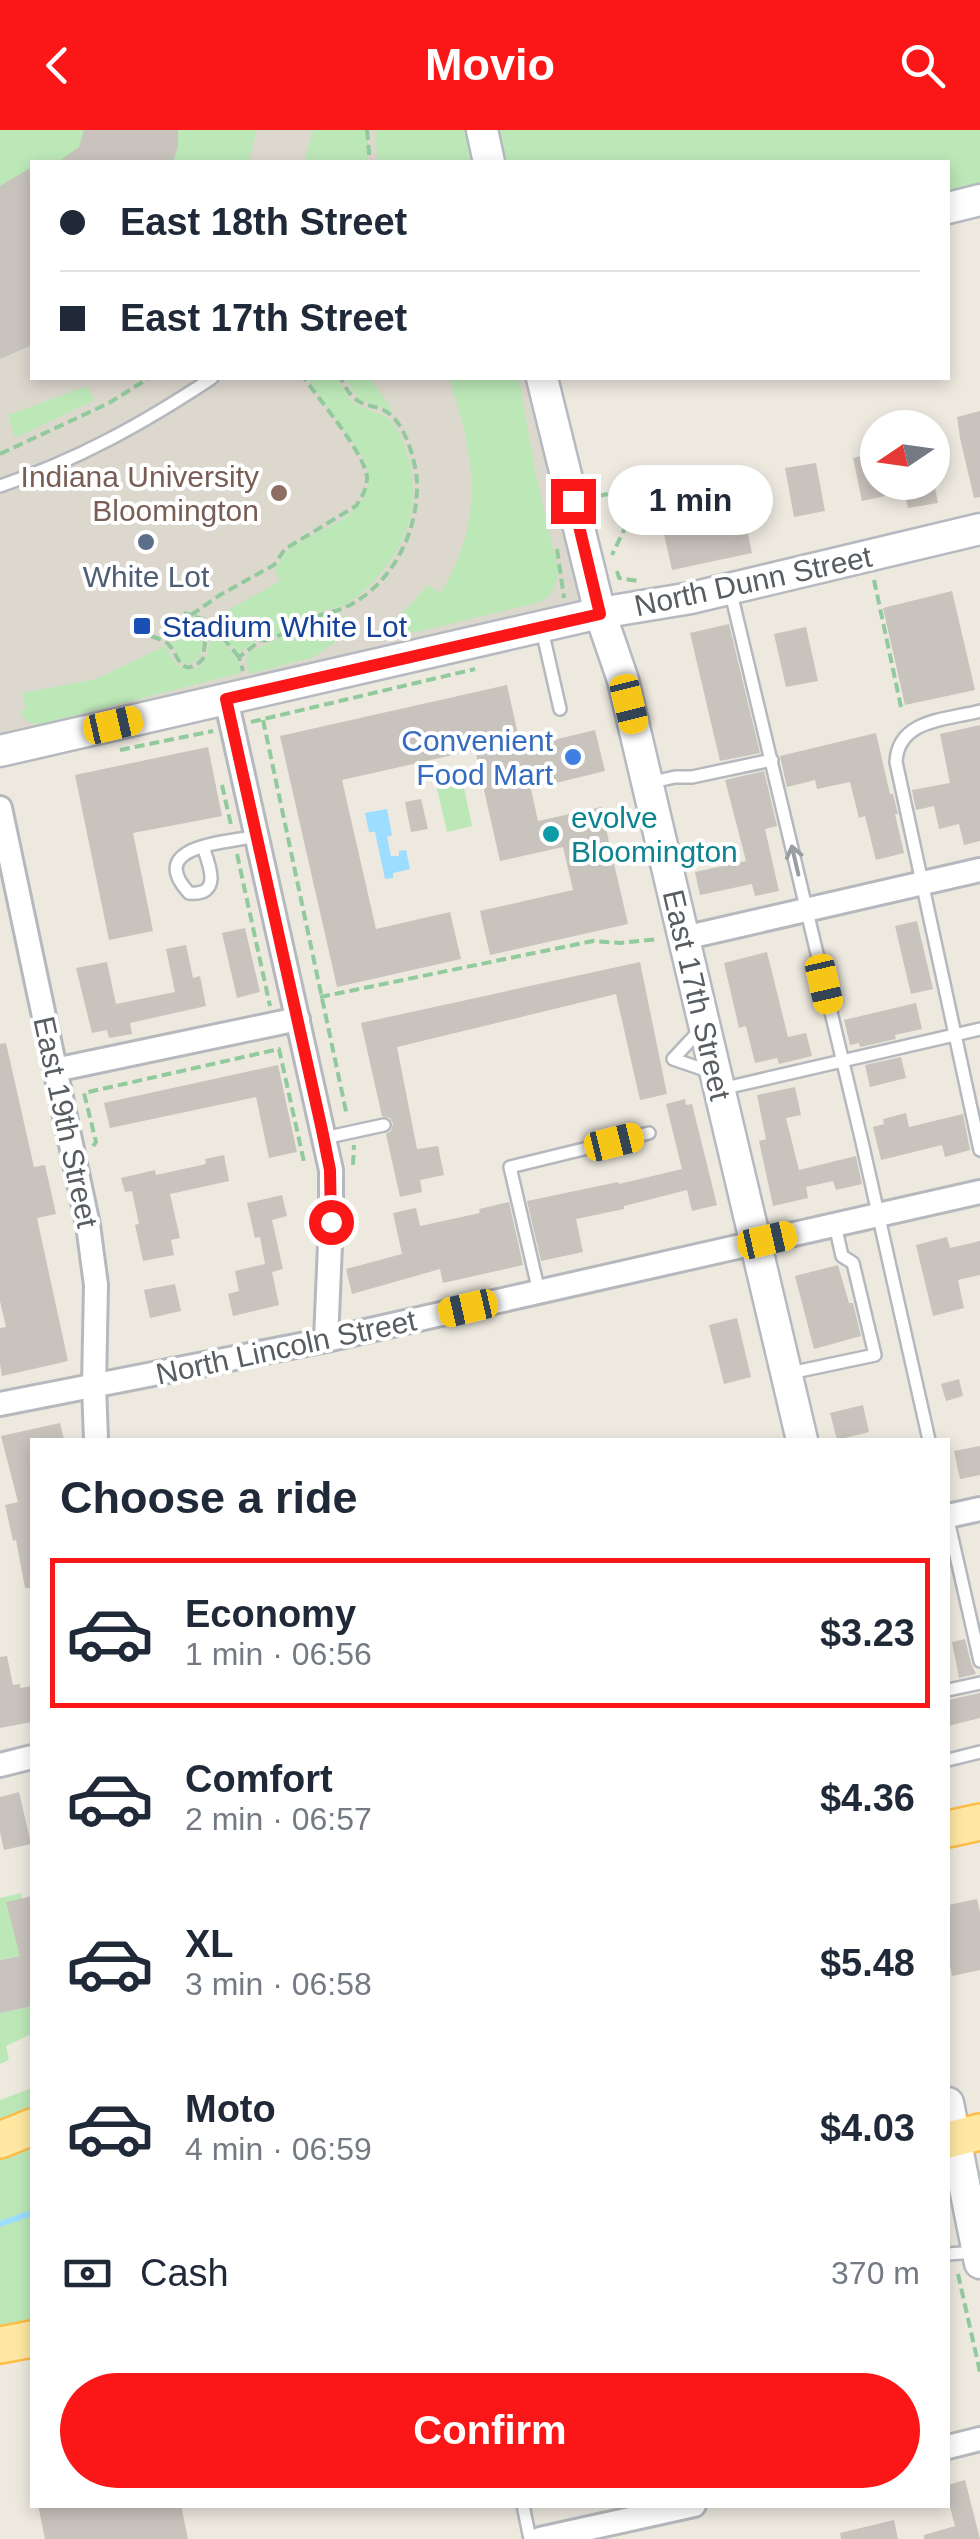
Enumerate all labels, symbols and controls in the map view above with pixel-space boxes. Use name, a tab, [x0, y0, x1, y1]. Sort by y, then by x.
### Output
icon: back	[30, 38, 85, 93]
icon: search	[895, 38, 950, 93]
text: Movio	[425, 39, 555, 90]
text: East 18th Street	[120, 201, 407, 243]
text: East 17th Street	[120, 297, 407, 339]
north arrow	[860, 410, 950, 500]
map controls	[860, 410, 950, 500]
place label: Indiana University Bloomington	[21, 460, 259, 527]
callout: 1 min	[608, 466, 773, 536]
route end	[551, 479, 596, 524]
marker: Indiana University Bloomington	[268, 482, 290, 504]
text: 1 min	[649, 482, 732, 518]
marker: White Lot	[135, 531, 157, 553]
street label: North Dunn Street	[631, 540, 875, 622]
place label: White Lot	[83, 560, 210, 593]
place label: Stadium White Lot	[162, 610, 408, 643]
marker: Stadium White Lot	[131, 615, 153, 637]
car	[607, 671, 651, 737]
car	[80, 704, 146, 746]
place label: Convenient Food Mart	[401, 724, 554, 791]
marker: Convenient Food Mart	[562, 746, 584, 768]
place label: evolve Bloomington	[571, 801, 738, 868]
marker: evolve Bloomington	[540, 823, 562, 845]
one-way arrow	[785, 845, 803, 877]
street label: East 17th Street	[657, 886, 737, 1104]
car	[803, 951, 845, 1017]
street label: East 19th Street	[27, 1013, 105, 1231]
car	[581, 1120, 647, 1164]
route start	[309, 1200, 354, 1245]
car	[734, 1219, 800, 1261]
car	[435, 1287, 501, 1329]
street label: North Lincoln Street	[153, 1303, 420, 1391]
text: Choose a ride	[60, 1472, 358, 1523]
icon: car	[65, 1588, 155, 1678]
text: Economy	[185, 1593, 356, 1635]
text: $3.23	[820, 1612, 915, 1654]
text: 1 min · 06:56	[185, 1636, 372, 1672]
icon: car	[65, 1753, 155, 1843]
text: Comfort	[185, 1758, 333, 1800]
text: $4.36	[820, 1777, 915, 1819]
text: 2 min · 06:57	[185, 1801, 372, 1837]
icon: car	[65, 1918, 155, 2008]
text: XL	[185, 1923, 234, 1965]
text: $5.48	[820, 1942, 915, 1984]
text: 3 min · 06:58	[185, 1966, 372, 2002]
icon: car	[65, 2083, 155, 2173]
text: Moto	[185, 2088, 276, 2130]
text: $4.03	[820, 2107, 915, 2149]
text: 4 min · 06:59	[185, 2131, 372, 2167]
icon: cash	[60, 2246, 115, 2301]
text: Cash	[140, 2252, 229, 2294]
text: 370 m	[831, 2255, 920, 2291]
button: Confirm	[60, 2373, 920, 2488]

